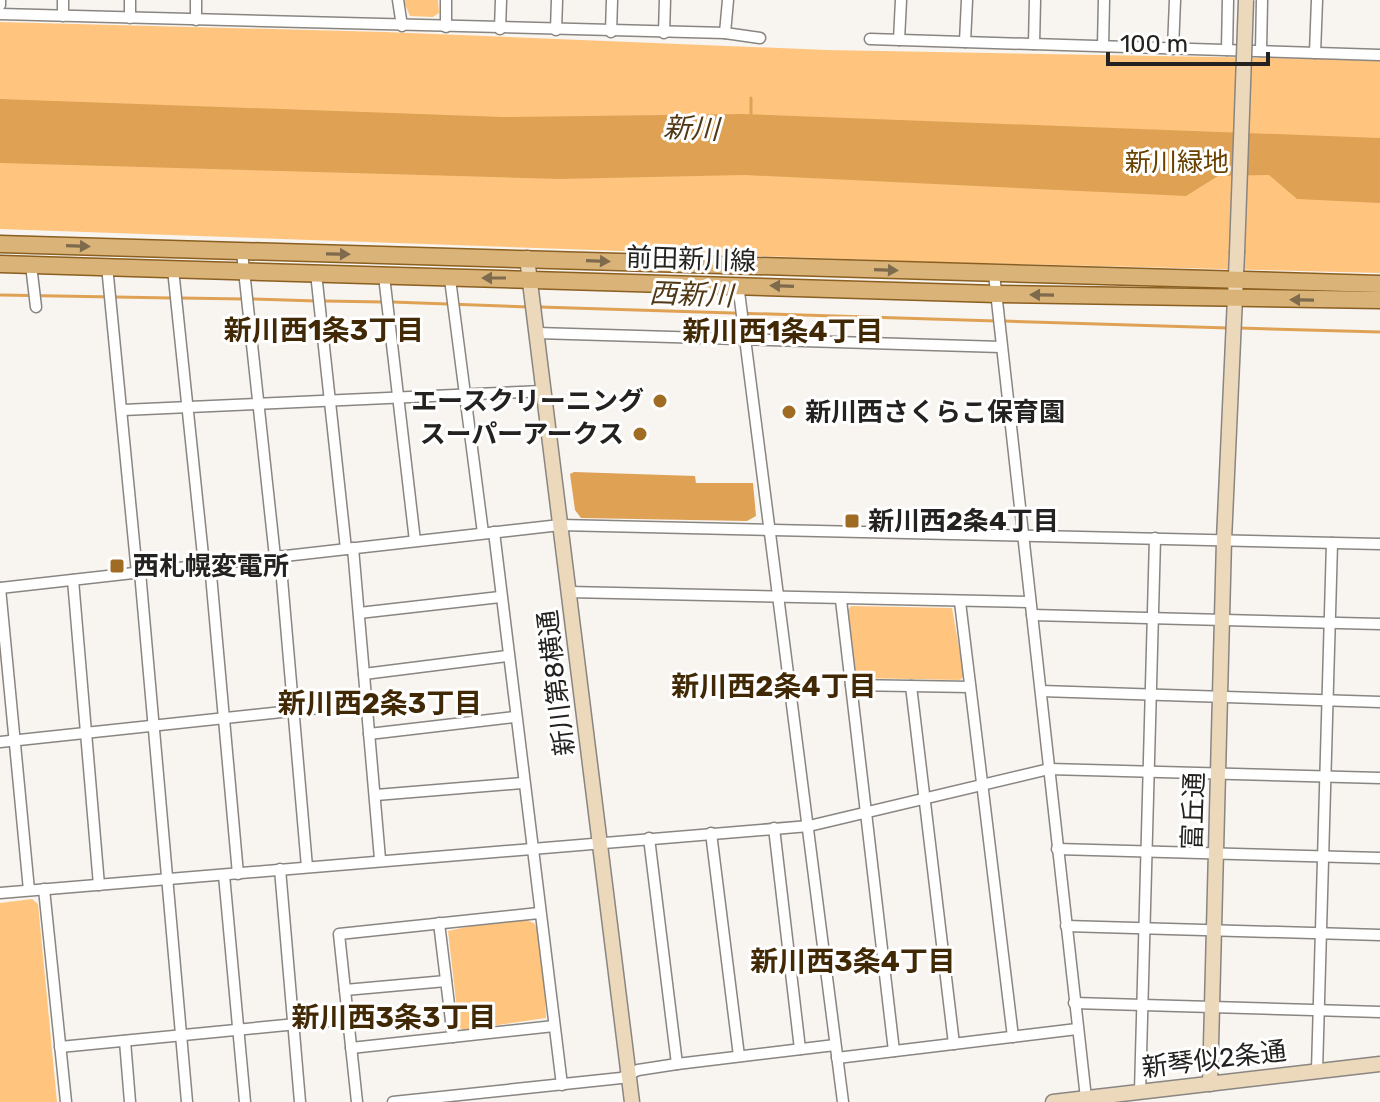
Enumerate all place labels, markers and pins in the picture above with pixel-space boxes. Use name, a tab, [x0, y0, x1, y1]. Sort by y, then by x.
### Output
place label: エースクリーニング	[411, 386, 644, 417]
marker: エースクリーニング	[651, 392, 669, 410]
place label: 新川西さくらこ保育園	[805, 397, 1065, 428]
marker: 新川西さくらこ保育園	[780, 403, 798, 421]
place label: スーパーアークス	[420, 419, 624, 450]
marker: スーパーアークス	[631, 425, 649, 443]
place label: 新川西2条4丁目	[868, 506, 1059, 537]
marker: 新川西2条4丁目	[843, 512, 861, 530]
place label: 西札幌変電所	[133, 551, 289, 582]
marker: 西札幌変電所	[108, 557, 126, 575]

